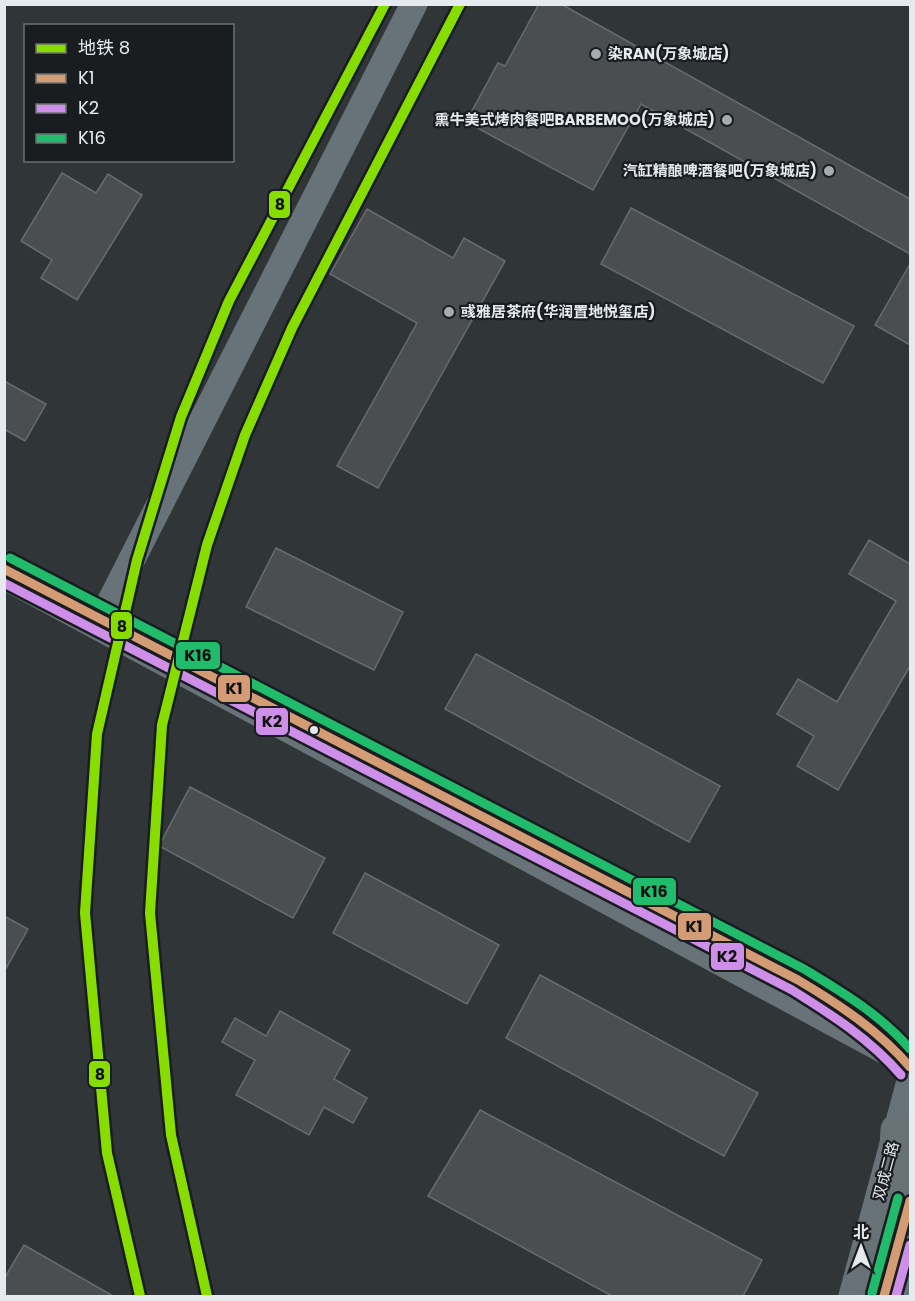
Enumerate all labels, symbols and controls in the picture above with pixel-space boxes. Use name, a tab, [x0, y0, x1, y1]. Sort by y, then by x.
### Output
legend	[24, 24, 234, 162]
text: 地铁 8	[78, 35, 130, 60]
place label: 染RAN(万象城店)	[608, 43, 729, 64]
marker: 染RAN(万象城店)	[589, 47, 603, 61]
text: K1	[78, 65, 95, 90]
text: K2	[78, 95, 99, 120]
place label: 熏牛美式烤肉餐吧BARBEMOO(万象城店)	[435, 109, 715, 130]
marker: 熏牛美式烤肉餐吧BARBEMOO(万象城店)	[720, 113, 734, 127]
text: K16	[78, 125, 106, 150]
place label: 汽缸精酿啤酒餐吧(万象城店)	[623, 160, 817, 181]
marker: 汽缸精酿啤酒餐吧(万象城店)	[822, 164, 836, 178]
line badge: 8	[268, 190, 291, 219]
text: 8	[275, 193, 285, 216]
place label: 彧雅居茶府(华润置地悦玺店)	[461, 301, 655, 322]
marker: 彧雅居茶府(华润置地悦玺店)	[442, 305, 456, 319]
line badge: 8	[110, 611, 133, 640]
text: 8	[117, 615, 127, 638]
line badge: K16	[175, 641, 221, 670]
text: K16	[184, 644, 212, 667]
line badge: K1	[217, 674, 251, 703]
text: K1	[225, 677, 243, 700]
line badge: K2	[255, 707, 289, 736]
text: K2	[262, 710, 282, 733]
unlabelled marker	[308, 724, 320, 736]
line badge: K16	[632, 877, 677, 906]
text: K16	[640, 880, 668, 903]
line badge: K1	[677, 912, 712, 941]
text: K1	[685, 915, 703, 938]
line badge: K2	[710, 942, 745, 971]
text: K2	[717, 945, 737, 968]
line badge: 8	[88, 1060, 111, 1088]
text: 8	[95, 1063, 105, 1086]
street label: 双成二路	[868, 1139, 903, 1203]
north arrow	[831, 1217, 891, 1277]
text: 北	[853, 1221, 869, 1244]

